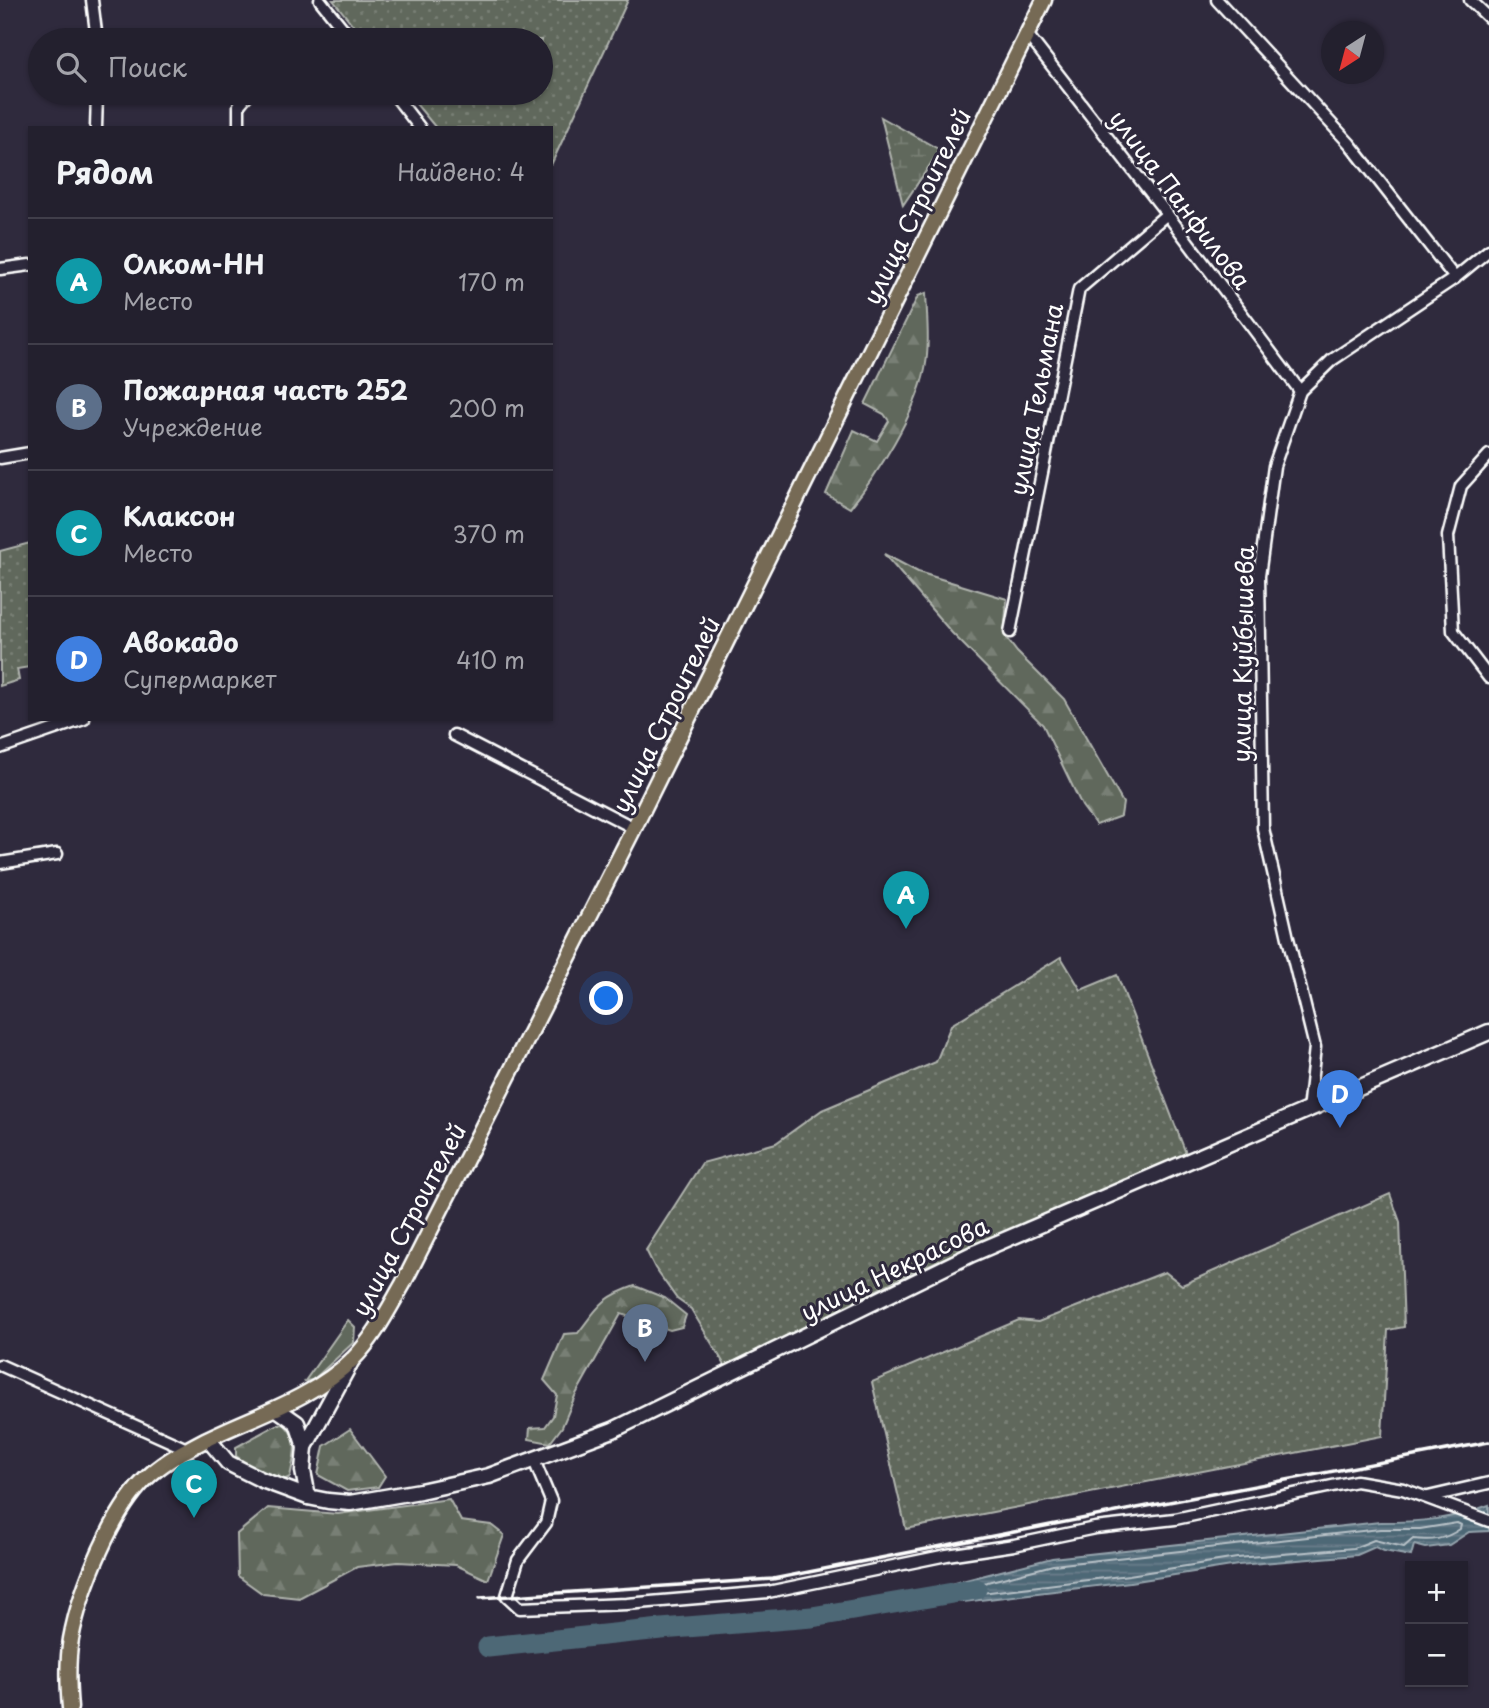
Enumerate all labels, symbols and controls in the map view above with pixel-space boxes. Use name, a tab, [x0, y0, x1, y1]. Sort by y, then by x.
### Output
north arrow	[1321, 21, 1384, 84]
search box	[28, 28, 553, 105]
text: Поиск	[108, 47, 187, 86]
icon: search	[52, 48, 90, 86]
street label: улица Строителей	[853, 102, 979, 310]
street label: улица Панфилова	[1101, 102, 1261, 296]
text: Рядом	[56, 149, 154, 194]
text: Найдено: 4	[397, 154, 525, 189]
text: Олком-НН	[123, 244, 264, 283]
text: A	[70, 264, 88, 299]
text: 170 m	[458, 264, 525, 299]
text: Место	[123, 283, 193, 318]
street label: улица Тельмана	[999, 300, 1071, 498]
text: Пожарная часть 252	[123, 370, 408, 409]
text: B	[71, 390, 87, 425]
text: 200 m	[448, 390, 525, 425]
text: Учреждение	[123, 409, 263, 444]
text: Клаксон	[123, 496, 235, 535]
text: C	[70, 516, 88, 551]
text: 370 m	[452, 516, 525, 551]
text: Место	[123, 535, 193, 570]
street label: улица Куйбышева	[1222, 545, 1262, 763]
street label: улица Строителей	[602, 610, 728, 818]
text: Авокадо	[123, 622, 239, 661]
text: D	[70, 642, 88, 677]
text: 410 m	[456, 642, 525, 677]
text: Супермаркет	[123, 661, 277, 696]
pin: A	[883, 871, 929, 929]
your location	[589, 981, 623, 1015]
pin: D	[1317, 1070, 1363, 1128]
street label: улица Строителей	[342, 1116, 474, 1322]
street label: улица Некрасова	[794, 1207, 994, 1329]
pin: B	[622, 1304, 668, 1362]
pin: C	[171, 1460, 217, 1518]
map controls	[1405, 1561, 1468, 1687]
button: +	[1405, 1561, 1468, 1624]
button: −	[1405, 1624, 1468, 1687]

